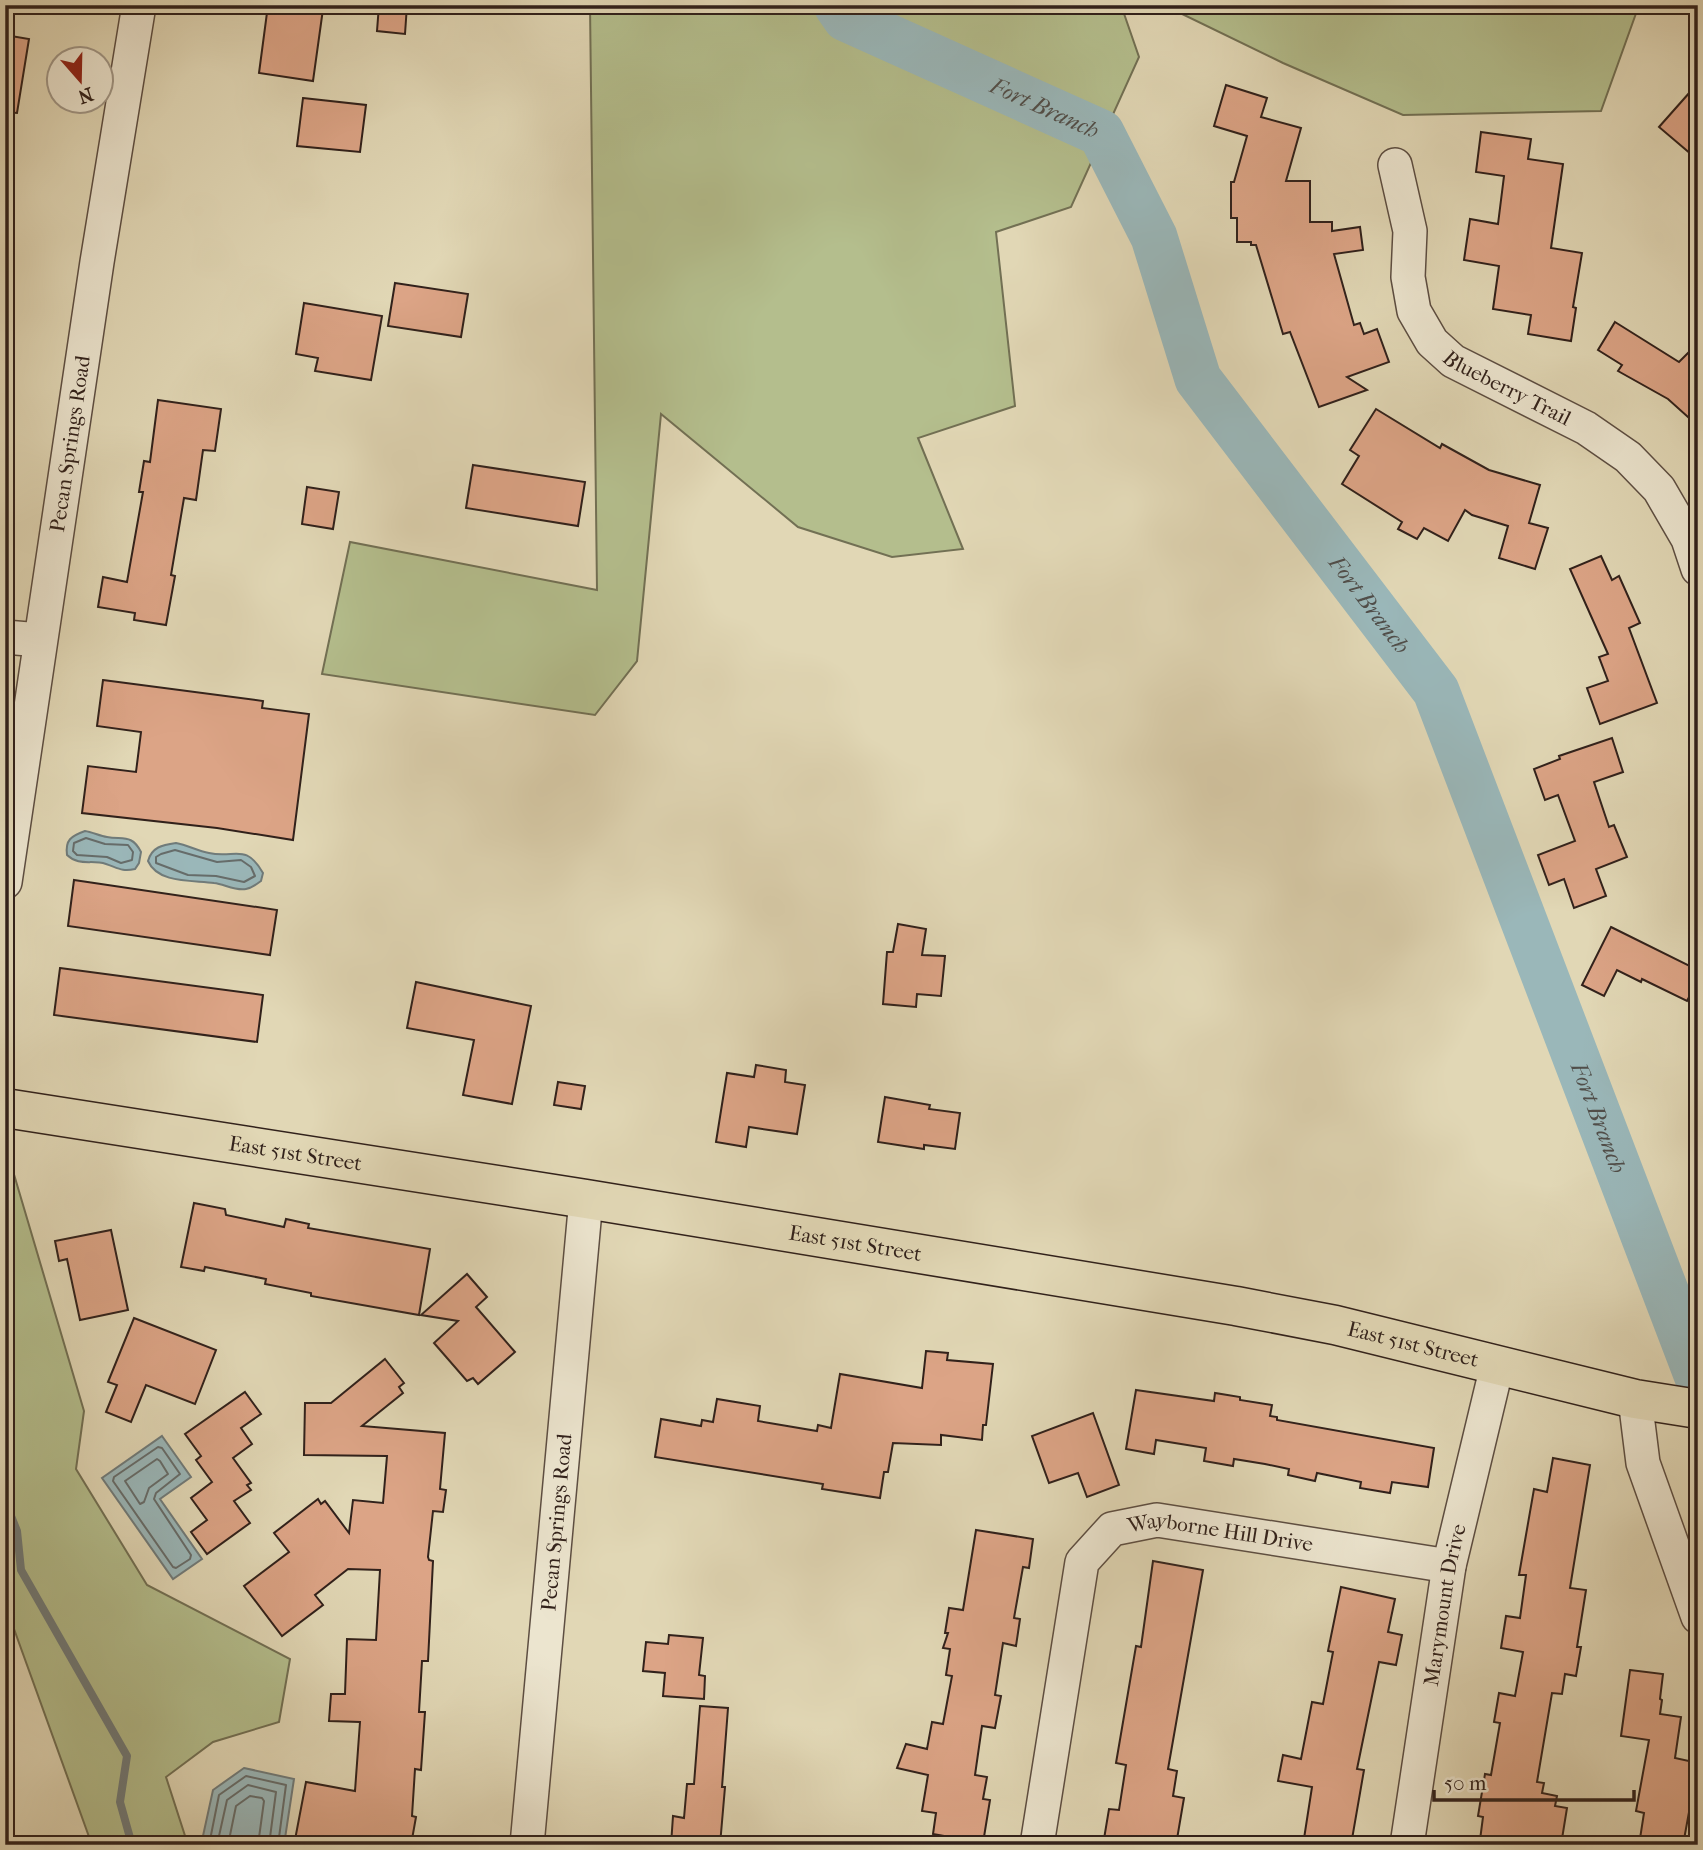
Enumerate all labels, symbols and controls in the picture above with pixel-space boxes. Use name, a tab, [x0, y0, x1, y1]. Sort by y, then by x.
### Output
north arrow	[46, 46, 116, 116]
water label: Fort Branch	[985, 72, 1103, 144]
text: N	[74, 82, 96, 108]
street label: Blueberry Trail	[1438, 346, 1575, 431]
street label: Pecan Springs Road	[45, 353, 95, 534]
water label: Fort Branch	[1323, 549, 1415, 659]
water label: Fort Branch	[1565, 1058, 1632, 1177]
street label: East 51st Street	[227, 1131, 364, 1176]
street label: East 51st Street	[787, 1221, 924, 1266]
street label: East 51st Street	[1345, 1317, 1482, 1372]
street label: Pecan Springs Road	[536, 1432, 577, 1612]
street label: Wayborne Hill Drive	[1124, 1508, 1315, 1556]
street label: Marymount Drive	[1419, 1521, 1471, 1688]
scale bar	[1434, 1759, 1633, 1803]
text: 50 m	[1444, 1771, 1487, 1795]

